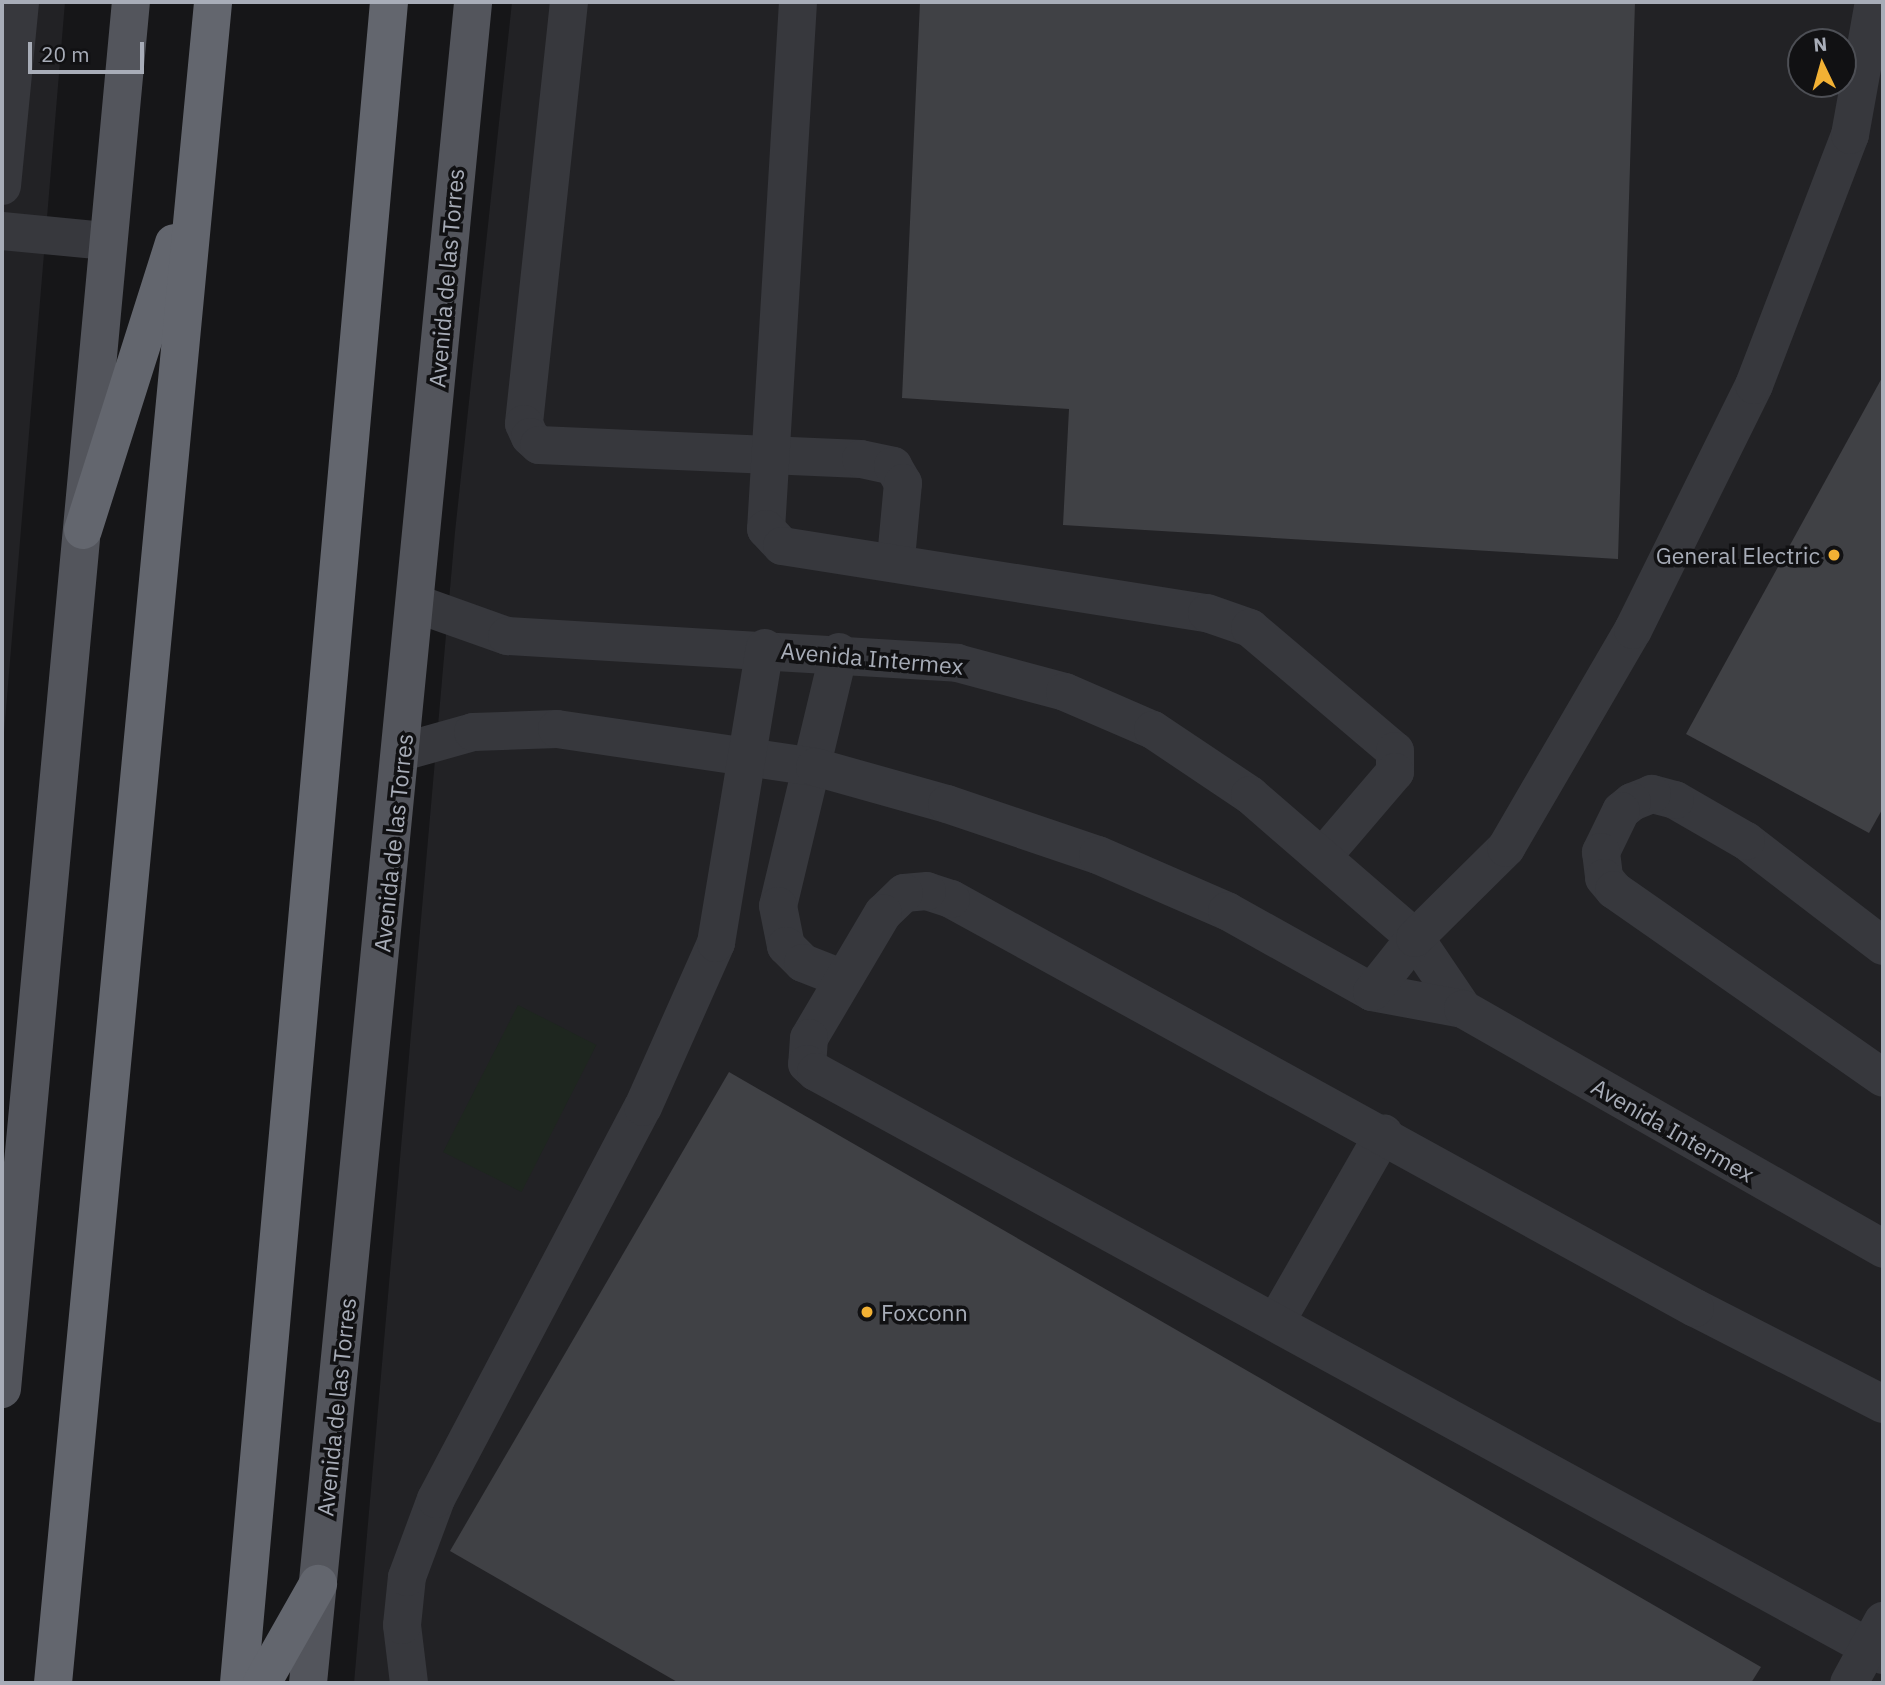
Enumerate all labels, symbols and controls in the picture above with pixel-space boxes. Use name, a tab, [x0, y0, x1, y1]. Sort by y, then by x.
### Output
scale bar	[32, 28, 147, 72]
north arrow	[1787, 28, 1857, 98]
text: N	[1812, 32, 1828, 57]
text: 20 m	[41, 40, 90, 68]
street label: Avenida de las Torres	[423, 167, 469, 389]
place label: General Electric	[1656, 541, 1820, 569]
marker: General Electric	[1826, 547, 1842, 563]
street label: Avenida Intermex	[779, 636, 965, 680]
street label: Avenida de las Torres	[368, 732, 418, 954]
street label: Avenida Intermex	[1587, 1072, 1759, 1188]
street label: Avenida de las Torres	[311, 1296, 361, 1518]
place label: Foxconn	[881, 1298, 968, 1326]
marker: Foxconn	[859, 1304, 875, 1320]

